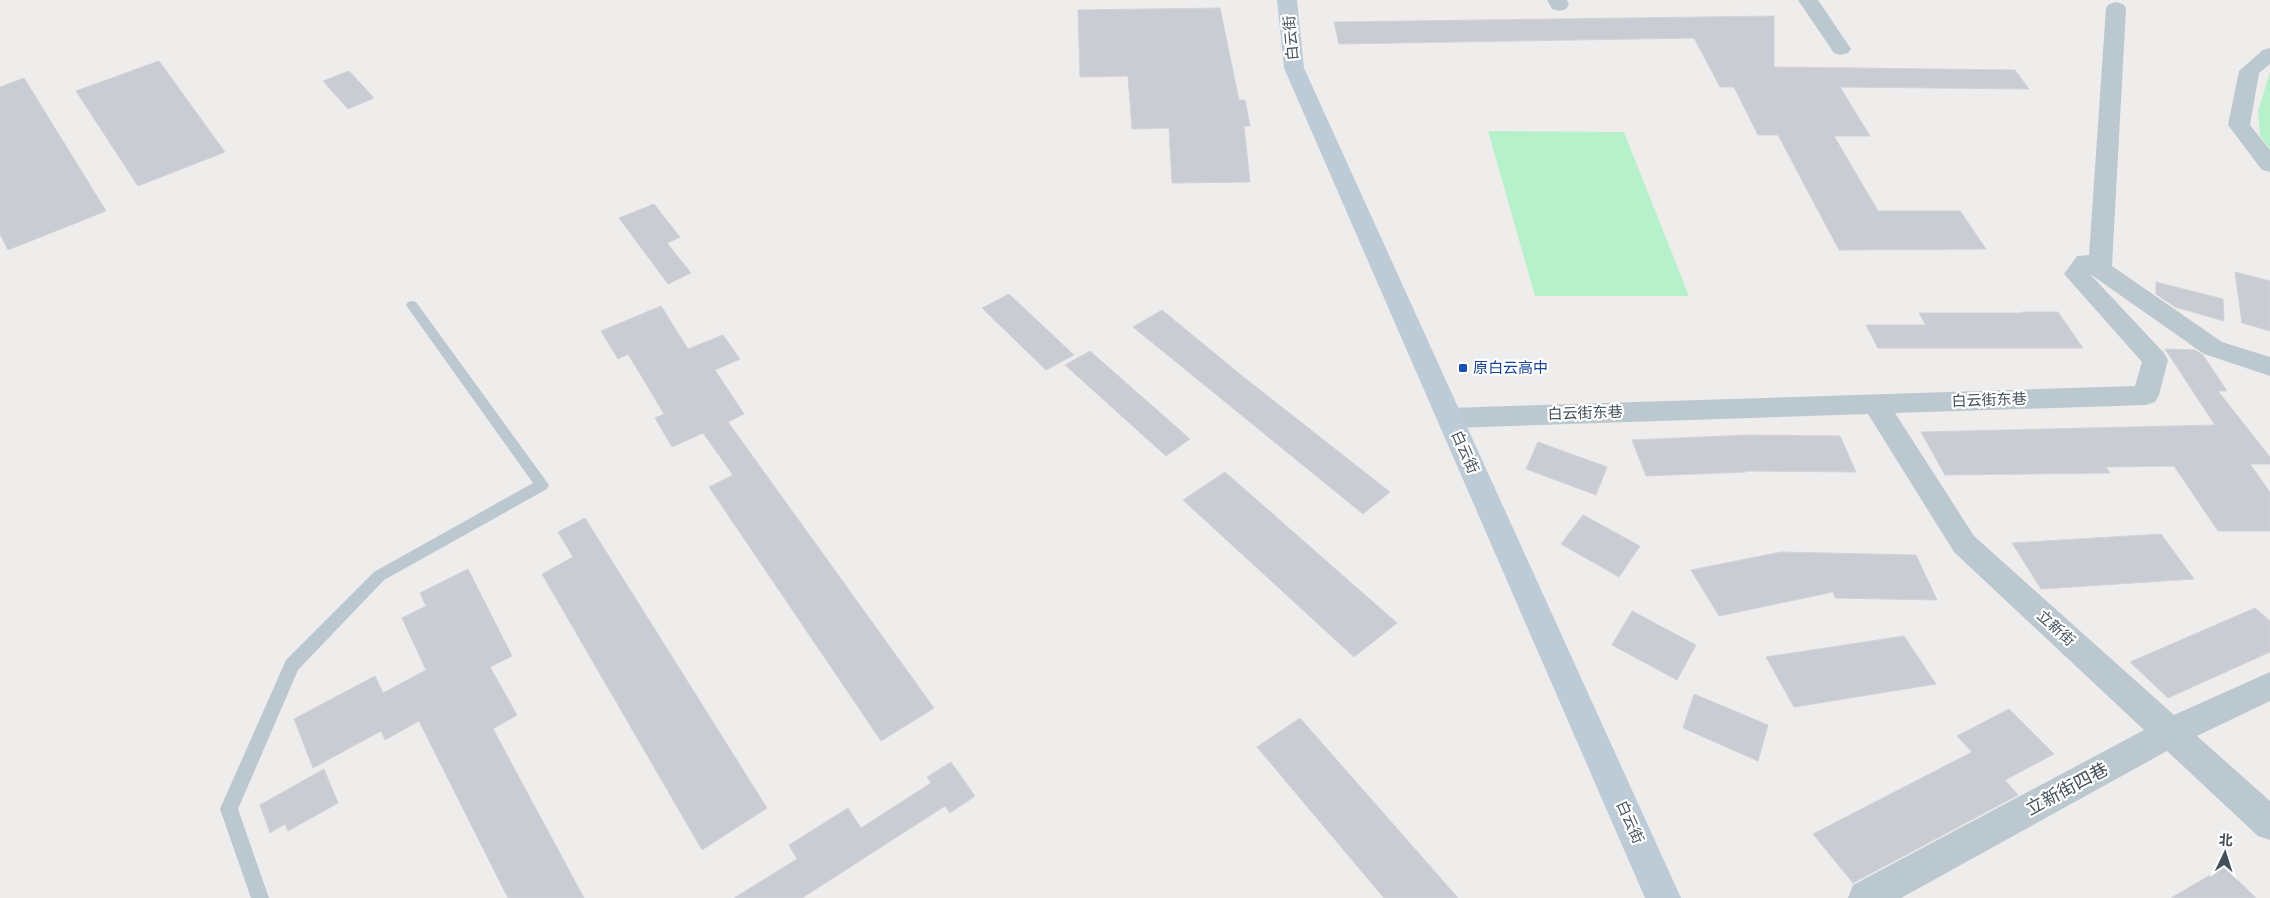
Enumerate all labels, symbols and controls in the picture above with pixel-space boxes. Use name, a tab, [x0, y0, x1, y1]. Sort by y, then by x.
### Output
street label: 白云街	[1278, 15, 1304, 61]
place label: 原白云高中	[1473, 357, 1548, 379]
marker: 原白云高中	[1457, 362, 1469, 374]
street label: 白云街东巷	[1951, 388, 2027, 412]
street label: 白云街东巷	[1547, 401, 1623, 425]
street label: 白云街	[1446, 427, 1484, 477]
street label: 立新街	[2032, 605, 2080, 651]
street label: 立新街四巷	[2021, 756, 2113, 822]
street label: 白云街	[1611, 797, 1649, 847]
north arrow	[2200, 828, 2250, 878]
text: 北	[2218, 830, 2234, 850]

